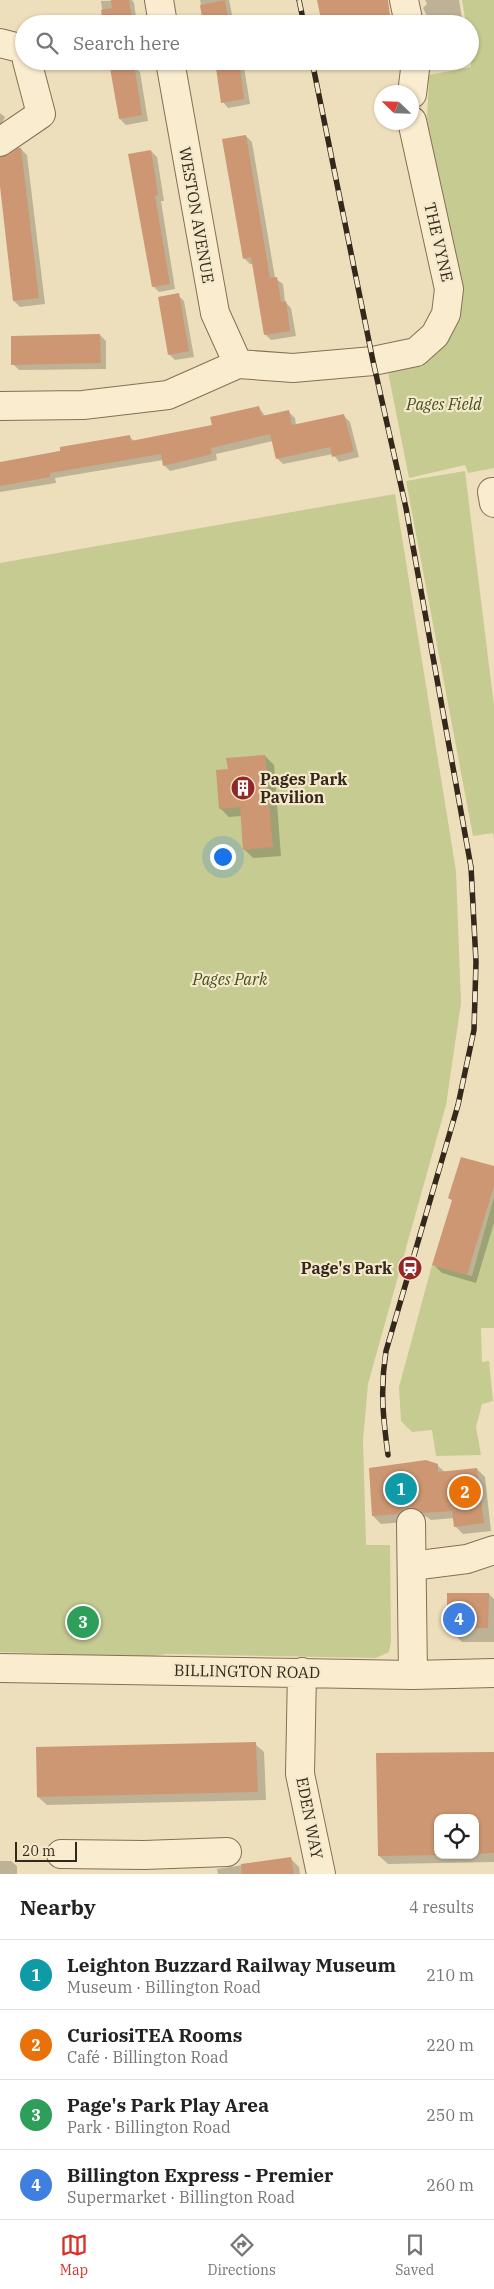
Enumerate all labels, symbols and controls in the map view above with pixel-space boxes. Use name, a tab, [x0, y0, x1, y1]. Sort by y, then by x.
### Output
search box	[15, 15, 479, 70]
icon: search	[33, 29, 61, 57]
text: Search here	[73, 31, 180, 55]
north arrow	[374, 85, 419, 130]
street label: WESTON AVENUE	[175, 145, 219, 285]
street label: THE VYNE	[420, 200, 458, 284]
park label: Pages Field	[405, 394, 482, 414]
place label: Pages Park Pavilion	[260, 769, 347, 807]
building icon: Pages Park Pavilion	[230, 775, 256, 801]
your location	[210, 844, 236, 870]
park label: Pages Park	[192, 969, 268, 989]
station icon: Page's Park	[397, 1255, 423, 1281]
place label: Page's Park	[301, 1258, 392, 1278]
pin: 1	[385, 1470, 417, 1508]
pin: 2	[449, 1473, 481, 1511]
pin: 4	[443, 1600, 475, 1638]
pin: 3	[67, 1603, 99, 1641]
street label: BILLINGTON ROAD	[174, 1660, 320, 1682]
street label: EDEN WAY	[292, 1775, 328, 1861]
map controls	[434, 1814, 479, 1859]
button: locate	[434, 1814, 479, 1859]
scale bar	[15, 1839, 78, 1862]
text: 20 m	[22, 1842, 55, 1860]
text: Nearby	[20, 1893, 96, 1921]
text: 4 results	[409, 1897, 474, 1917]
text: Leighton Buzzard Railway Museum	[67, 1953, 396, 1977]
text: 1	[31, 1965, 41, 1985]
text: 210 m	[426, 1965, 474, 1985]
text: Museum · Billington Road	[67, 1977, 261, 1997]
text: CuriosiTEA Rooms	[67, 2023, 242, 2047]
text: 2	[31, 2035, 41, 2055]
text: 220 m	[426, 2035, 474, 2055]
text: Café · Billington Road	[67, 2047, 229, 2067]
text: Page's Park Play Area	[67, 2093, 269, 2117]
text: 3	[31, 2105, 41, 2125]
text: 250 m	[426, 2105, 474, 2125]
text: Park · Billington Road	[67, 2117, 231, 2137]
text: Billington Express - Premier	[67, 2163, 333, 2187]
text: 4	[31, 2175, 41, 2195]
text: 260 m	[426, 2175, 474, 2195]
text: Supermarket · Billington Road	[67, 2187, 295, 2207]
tab: Map	[60, 2231, 88, 2279]
tab: Directions	[208, 2231, 276, 2279]
tab: Saved	[395, 2231, 434, 2279]

